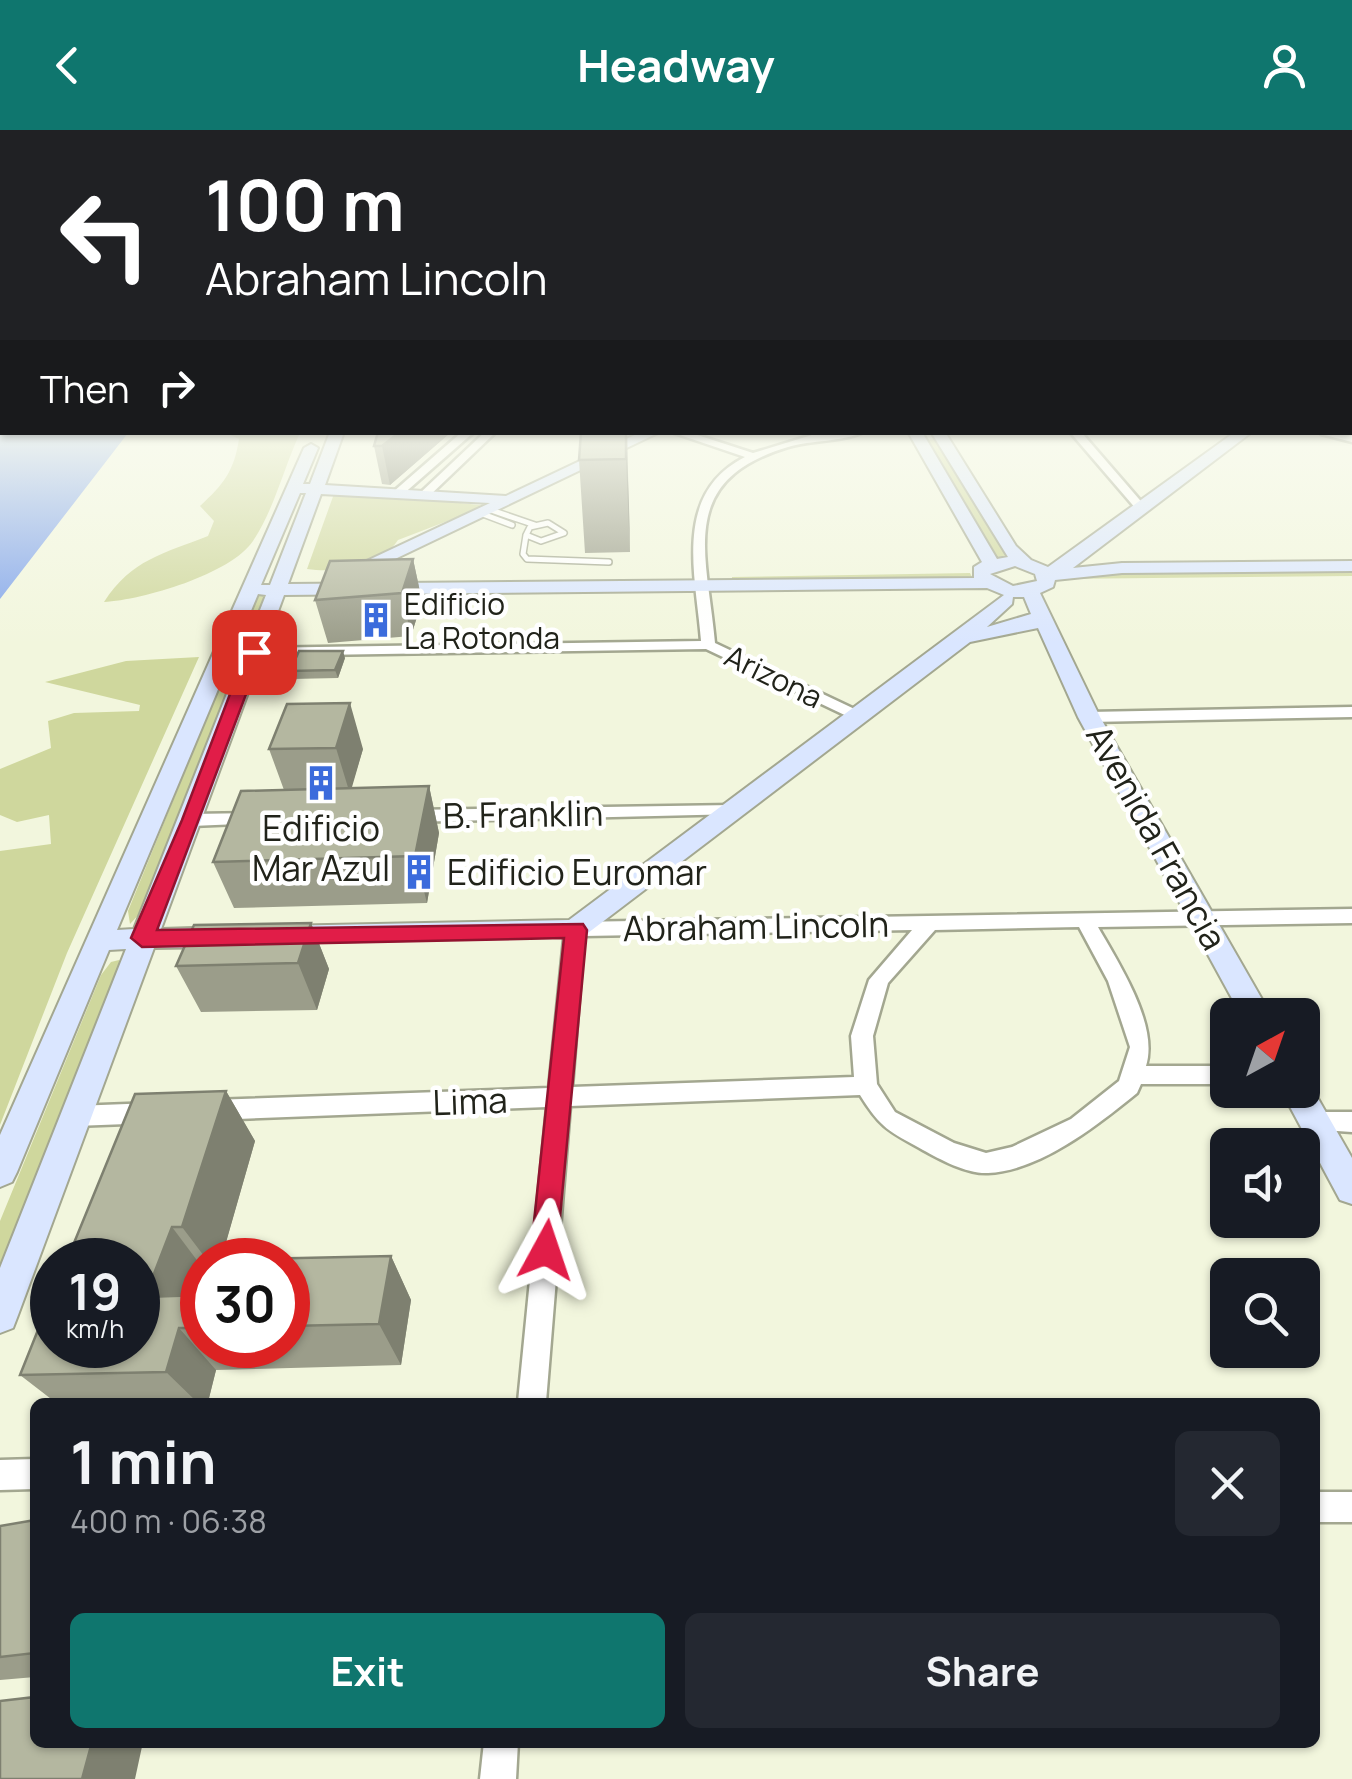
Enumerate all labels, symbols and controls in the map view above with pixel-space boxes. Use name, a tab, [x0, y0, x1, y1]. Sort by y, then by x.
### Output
text: Headway	[577, 34, 775, 96]
icon: back	[40, 38, 95, 93]
icon: person	[1257, 38, 1312, 93]
text: 100 m	[205, 156, 405, 252]
icon: left	[40, 170, 170, 300]
text: Abraham Lincoln	[205, 247, 548, 309]
icon: right	[149, 360, 204, 415]
text: Then	[40, 362, 129, 414]
place label: Edificio La Rotonda	[404, 583, 560, 658]
building icon: Edificio La Rotonda	[357, 601, 395, 639]
pin	[212, 610, 297, 695]
icon: arrive	[227, 625, 282, 680]
street label: Arizona	[718, 635, 830, 717]
street label: Avenida Francia	[1075, 716, 1239, 958]
building icon: Edificio Mar Azul	[302, 764, 340, 802]
street label: B. Franklin	[442, 789, 604, 839]
place label: Edificio Mar Azul	[252, 804, 390, 892]
place label: Edificio Euromar	[447, 848, 707, 896]
building icon: Edificio Euromar	[400, 853, 438, 891]
street label: Abraham Lincoln	[622, 900, 890, 952]
north arrow	[1210, 998, 1320, 1108]
map controls	[1210, 998, 1320, 1368]
street label: Lima	[432, 1076, 508, 1126]
button: sound	[1210, 1128, 1320, 1238]
position arrow	[494, 1198, 598, 1302]
speed limit sign: 30	[180, 1238, 310, 1368]
text: 19	[69, 1257, 121, 1325]
button: search	[1210, 1258, 1320, 1368]
text: km/h	[66, 1311, 124, 1346]
text: 1 min	[70, 1420, 217, 1502]
button: close	[1175, 1431, 1280, 1536]
text: 400 m · 06:38	[70, 1499, 267, 1543]
button: Exit	[70, 1613, 665, 1728]
button: Share	[685, 1613, 1280, 1728]

